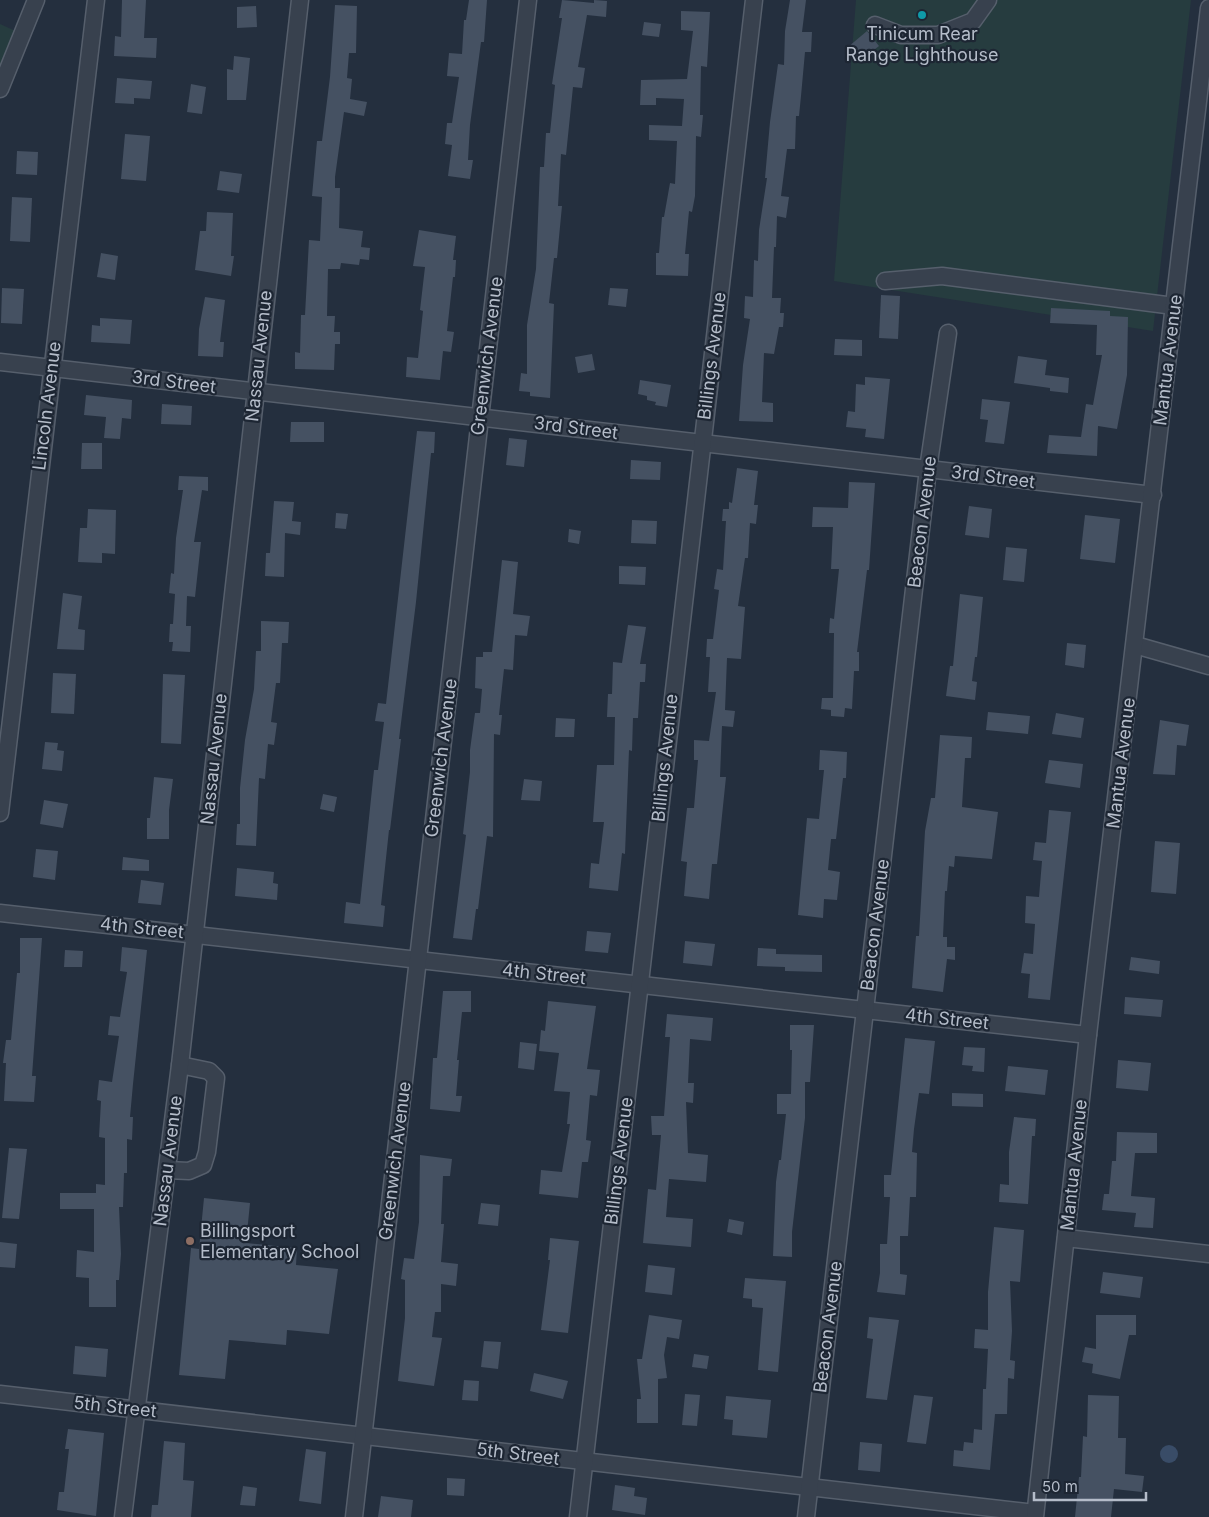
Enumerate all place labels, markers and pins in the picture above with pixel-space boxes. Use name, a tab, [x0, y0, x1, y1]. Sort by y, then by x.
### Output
marker: Tinicum Rear Range Lighthouse	[916, 9, 928, 21]
place label: Tinicum Rear Range Lighthouse	[845, 23, 999, 65]
place label: Billingsport Elementary School	[200, 1220, 359, 1262]
marker: Billingsport Elementary School	[184, 1235, 196, 1247]

